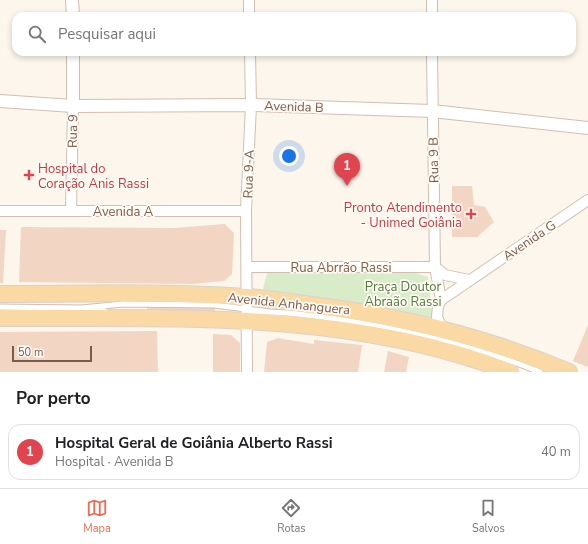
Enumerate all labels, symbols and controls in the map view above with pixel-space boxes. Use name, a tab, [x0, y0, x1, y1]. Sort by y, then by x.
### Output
search box	[12, 12, 576, 56]
icon: search	[26, 23, 48, 45]
text: Pesquisar aqui	[58, 24, 156, 44]
street label: Avenida B	[264, 97, 324, 117]
street label: Rua 9	[64, 114, 82, 148]
street label: Rua 9 B	[425, 137, 443, 183]
your location	[279, 146, 299, 166]
street label: Rua 9-A	[239, 149, 259, 199]
pin: 1	[334, 153, 360, 186]
place label: Hospital do Coração Anis Rassi	[38, 160, 149, 193]
marker: Hospital do Coração Anis Rassi	[23, 169, 35, 181]
place label: Pronto Atendimento - Unimed Goiânia	[344, 199, 462, 232]
street label: Avenida A	[93, 203, 154, 221]
marker: Pronto Atendimento - Unimed Goiânia	[465, 208, 477, 220]
street label: Avenida G	[500, 217, 560, 265]
street label: Rua Abrrão Rassi	[290, 259, 392, 277]
park label: Praça Doutor Abraão Rassi	[364, 278, 442, 311]
street label: Avenida Anhanguera	[227, 289, 351, 319]
scale bar	[12, 344, 92, 363]
text: 50 m	[18, 345, 43, 360]
text: Por perto	[16, 387, 91, 410]
text: Hospital Geral de Goiânia Alberto Rassi	[55, 433, 333, 453]
text: 1	[26, 443, 34, 461]
text: 40 m	[541, 443, 571, 461]
text: Hospital · Avenida B	[55, 453, 174, 471]
tab: Mapa	[83, 497, 111, 536]
tab: Rotas	[277, 497, 306, 536]
tab: Salvos	[472, 497, 505, 536]

